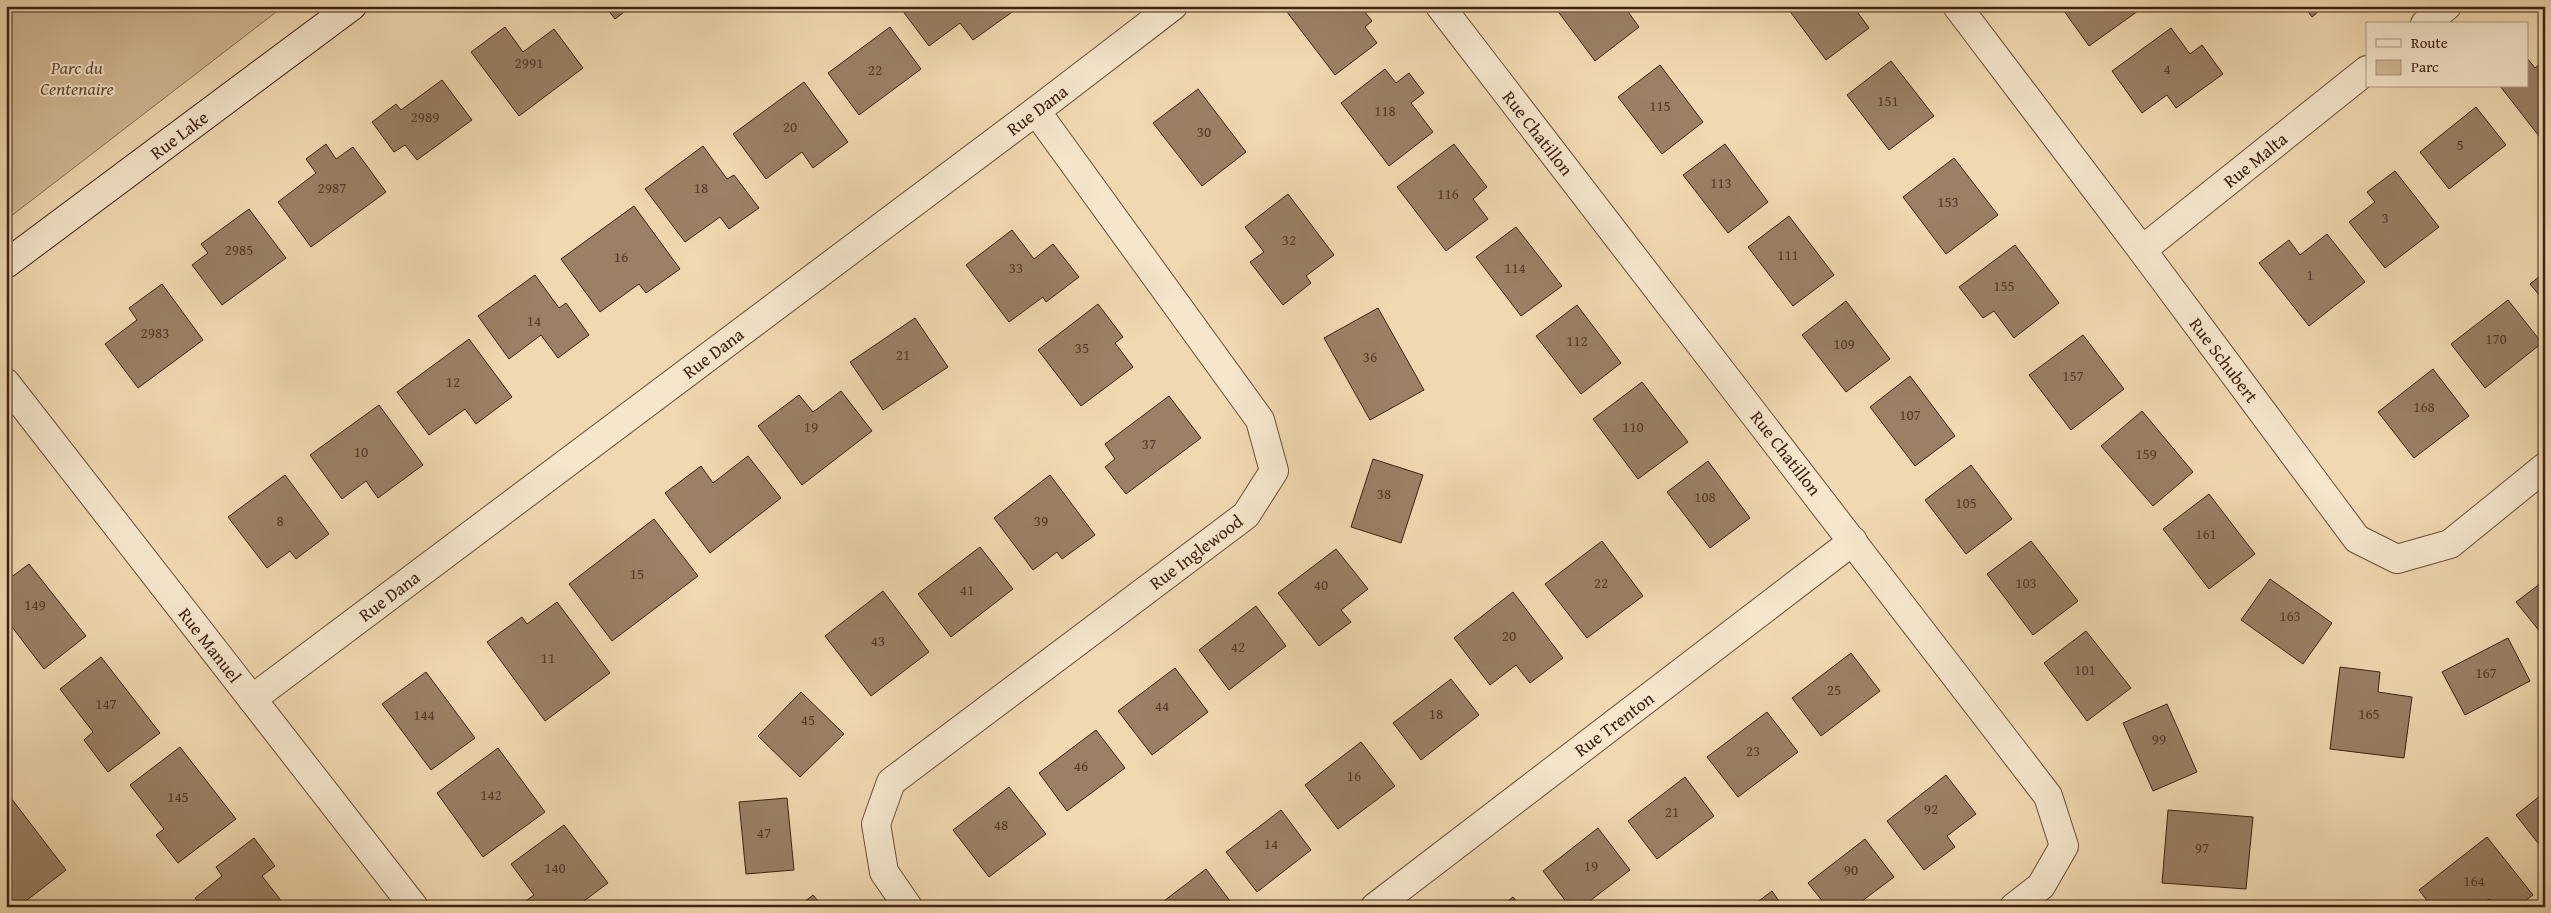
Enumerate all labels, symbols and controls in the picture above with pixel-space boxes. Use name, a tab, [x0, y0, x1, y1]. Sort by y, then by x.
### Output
legend	[2366, 22, 2528, 88]
text: Route	[2411, 32, 2448, 53]
house number: 2991	[515, 52, 543, 73]
park label: Parc du Centenaire	[40, 54, 114, 102]
text: Parc	[2411, 56, 2439, 77]
house number: 4	[2163, 58, 2171, 79]
house number: 22	[868, 59, 882, 80]
street label: Rue Dana	[1001, 78, 1074, 142]
street label: Rue Chatillon	[1496, 85, 1580, 181]
house number: 151	[1877, 90, 1899, 111]
house number: 115	[1649, 95, 1671, 116]
house number: 118	[1374, 100, 1396, 121]
street label: Rue Lake	[144, 104, 214, 166]
house number: 2989	[411, 106, 439, 127]
house number: 20	[783, 116, 797, 137]
house number: 30	[1197, 121, 1211, 142]
street label: Rue Malta	[2217, 125, 2293, 194]
house number: 5	[2456, 134, 2464, 155]
house number: 113	[1710, 172, 1732, 193]
house number: 2987	[318, 177, 346, 198]
house number: 18	[694, 177, 708, 198]
house number: 116	[1437, 183, 1459, 204]
house number: 153	[1937, 191, 1959, 212]
house number: 3	[2381, 207, 2389, 228]
house number: 32	[1282, 229, 1296, 250]
house number: 2985	[225, 239, 253, 260]
house number: 111	[1777, 244, 1799, 265]
house number: 16	[614, 246, 628, 267]
house number: 33	[1009, 257, 1023, 278]
house number: 114	[1504, 257, 1526, 278]
house number: 1	[2306, 264, 2314, 285]
house number: 155	[1993, 275, 2015, 296]
house number: 14	[527, 310, 541, 331]
street label: Rue Schubert	[2183, 312, 2265, 409]
street label: Rue Dana	[677, 321, 750, 385]
house number: 2983	[141, 322, 169, 343]
house number: 170	[2485, 328, 2507, 349]
house number: 112	[1566, 330, 1588, 351]
house number: 109	[1833, 333, 1855, 354]
house number: 35	[1075, 337, 1089, 358]
house number: 21	[896, 344, 910, 365]
house number: 36	[1363, 346, 1377, 367]
house number: 157	[2062, 365, 2084, 386]
house number: 12	[446, 371, 460, 392]
house number: 168	[2413, 396, 2435, 417]
house number: 107	[1899, 404, 1921, 425]
street label: Rue Chatillon	[1744, 405, 1828, 501]
house number: 19	[804, 416, 818, 437]
house number: 110	[1622, 416, 1644, 437]
house number: 37	[1142, 433, 1156, 454]
house number: 10	[354, 441, 368, 462]
house number: 159	[2135, 443, 2157, 464]
house number: 38	[1377, 483, 1391, 504]
house number: 108	[1694, 486, 1716, 507]
house number: 105	[1955, 492, 1977, 513]
street label: Rue Inglewood	[1144, 508, 1249, 596]
house number: 8	[276, 510, 284, 531]
house number: 39	[1034, 510, 1048, 531]
house number: 161	[2195, 523, 2217, 544]
house number: 15	[630, 563, 644, 584]
street label: Rue Dana	[353, 564, 426, 628]
house number: 22	[1594, 572, 1608, 593]
house number: 103	[2015, 572, 2037, 593]
house number: 40	[1314, 574, 1328, 595]
house number: 41	[960, 579, 974, 600]
house number: 149	[24, 594, 46, 615]
street label: Rue Manuel	[172, 602, 248, 688]
house number: 163	[2279, 605, 2301, 626]
house number: 20	[1502, 625, 1516, 646]
house number: 43	[871, 630, 885, 651]
house number: 42	[1231, 636, 1245, 657]
house number: 11	[541, 647, 555, 668]
house number: 101	[2074, 659, 2096, 680]
house number: 167	[2475, 662, 2497, 683]
house number: 25	[1827, 679, 1841, 700]
street label: Rue Trenton	[1568, 685, 1660, 763]
house number: 147	[95, 693, 117, 714]
house number: 44	[1155, 695, 1169, 716]
house number: 18	[1429, 703, 1443, 724]
house number: 165	[2358, 703, 2380, 724]
house number: 144	[413, 704, 435, 725]
house number: 45	[801, 709, 815, 730]
house number: 99	[2152, 728, 2166, 749]
house number: 23	[1746, 740, 1760, 761]
house number: 46	[1074, 755, 1088, 776]
house number: 16	[1347, 765, 1361, 786]
house number: 142	[480, 784, 502, 805]
house number: 145	[167, 786, 189, 807]
house number: 92	[1924, 798, 1938, 819]
house number: 21	[1665, 801, 1679, 822]
house number: 48	[994, 814, 1008, 835]
house number: 47	[757, 822, 771, 843]
house number: 14	[1264, 833, 1278, 854]
house number: 97	[2195, 837, 2209, 858]
house number: 19	[1584, 855, 1598, 876]
house number: 140	[544, 857, 566, 878]
house number: 90	[1844, 859, 1858, 880]
house number: 164	[2463, 870, 2485, 891]

